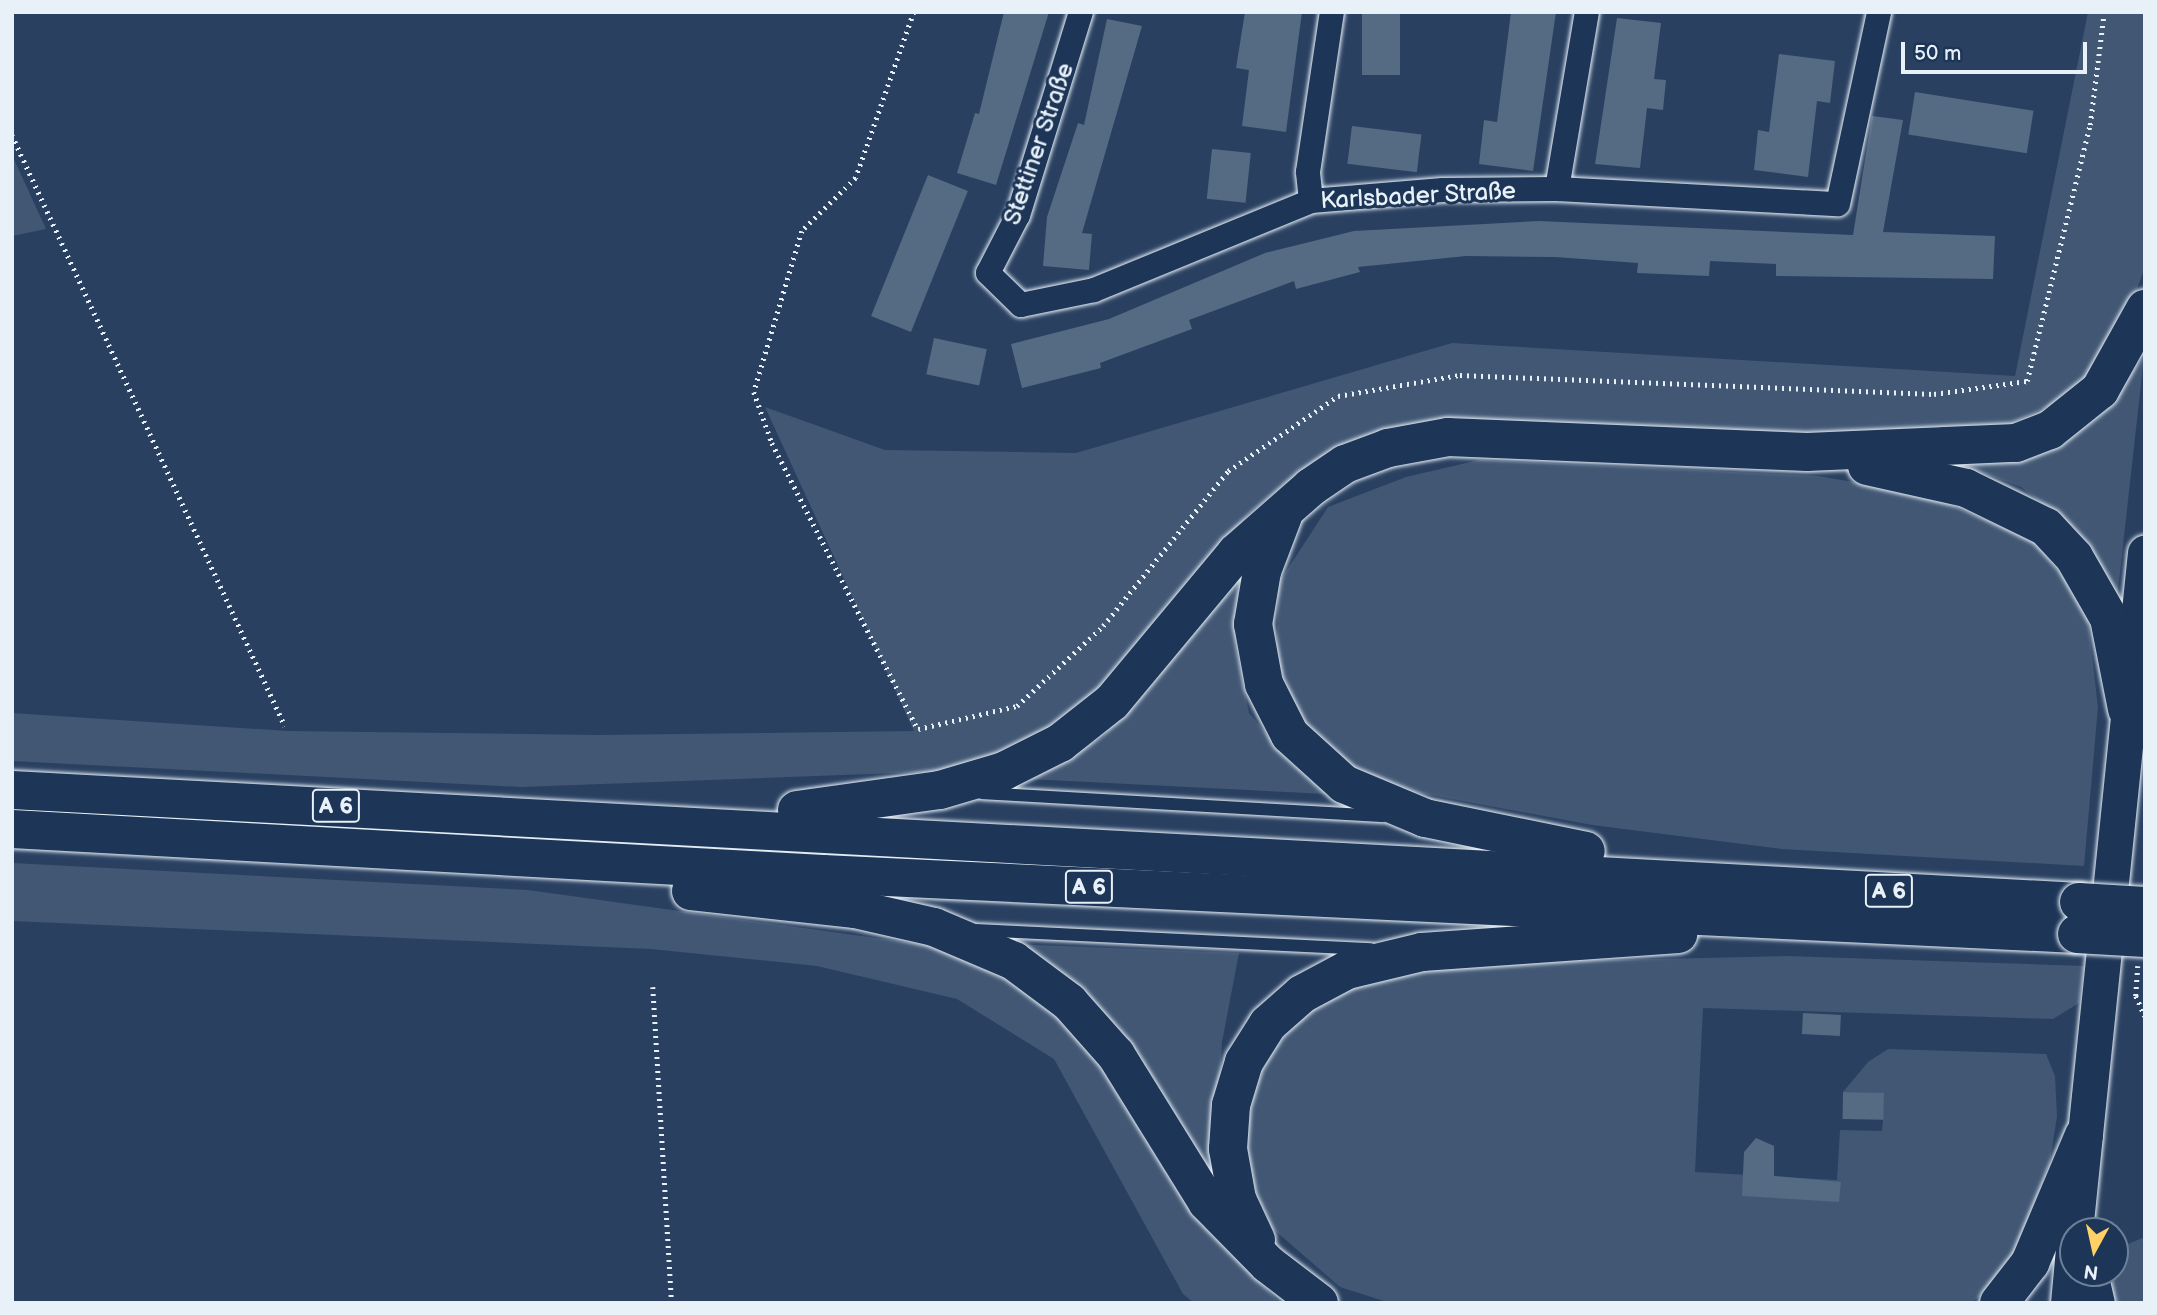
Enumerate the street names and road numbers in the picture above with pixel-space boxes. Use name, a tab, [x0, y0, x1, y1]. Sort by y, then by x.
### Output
street label: Stettiner Straße	[998, 59, 1080, 229]
street label: Karlsbader Straße	[1319, 176, 1517, 216]
road number: A 6	[312, 786, 360, 826]
road number: A 6	[1064, 867, 1114, 906]
road number: A 6	[1864, 872, 1913, 911]

